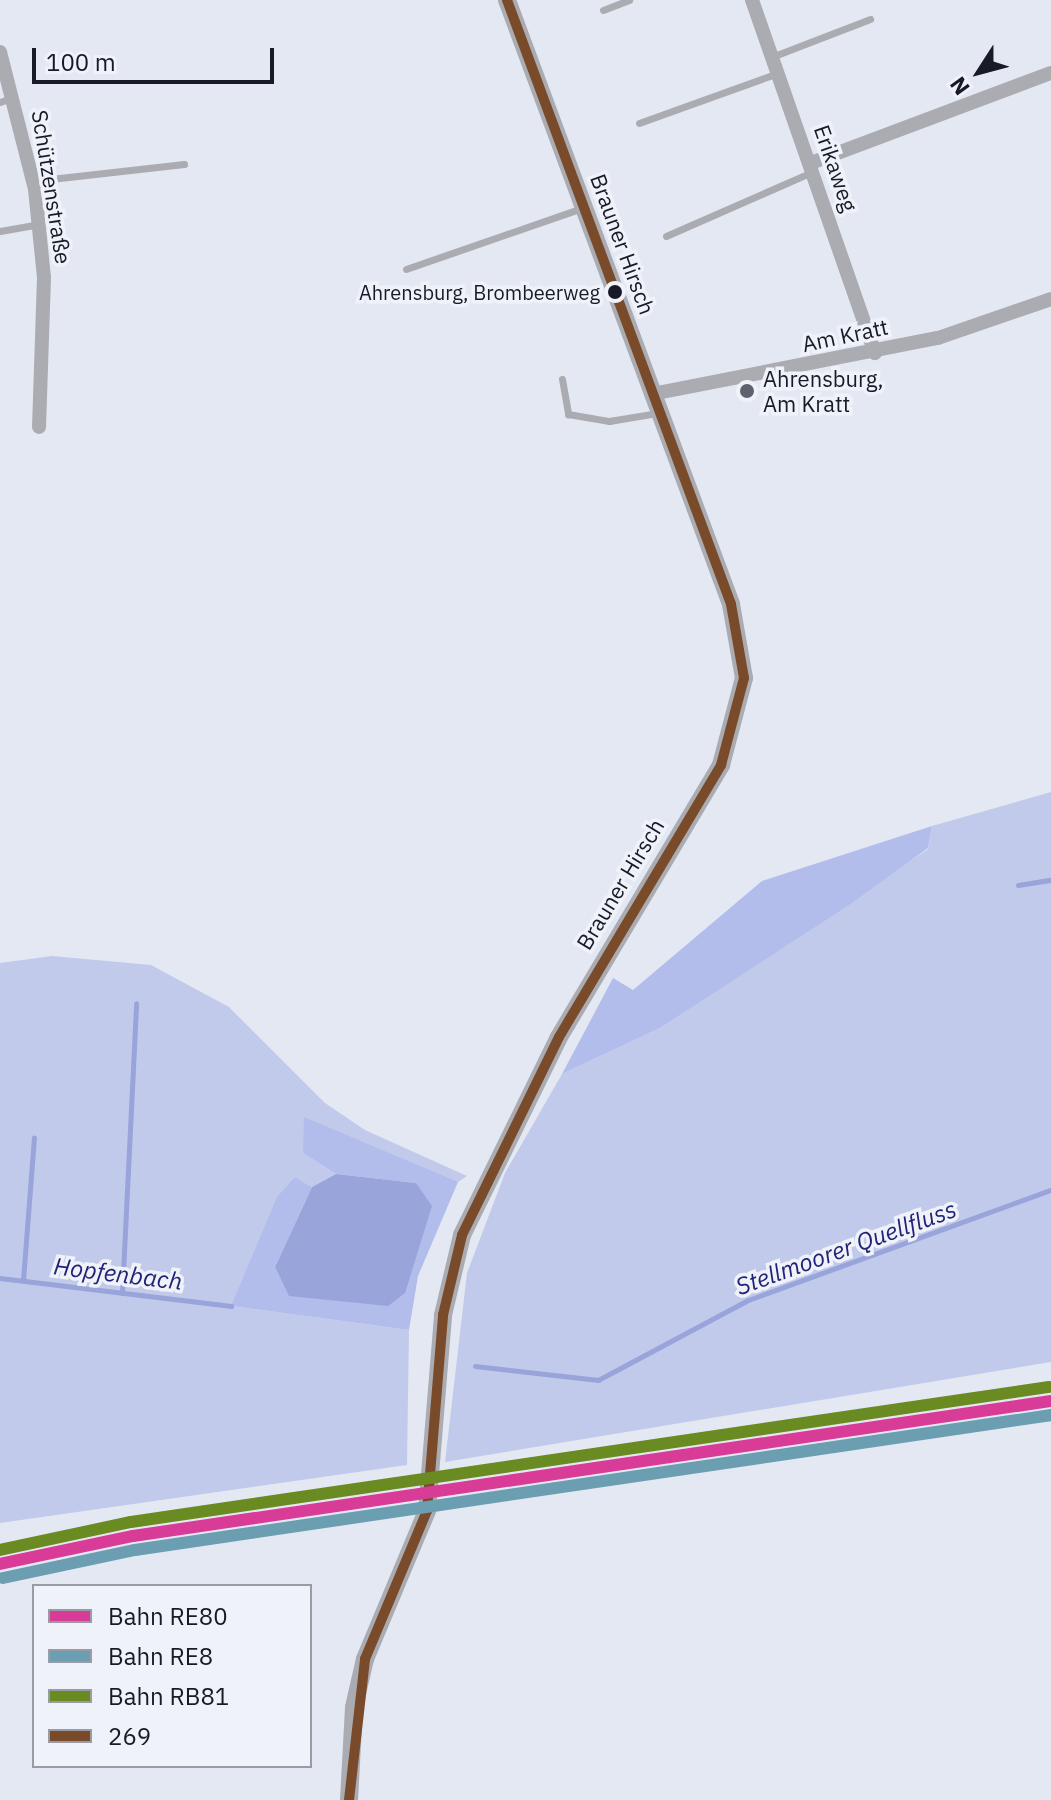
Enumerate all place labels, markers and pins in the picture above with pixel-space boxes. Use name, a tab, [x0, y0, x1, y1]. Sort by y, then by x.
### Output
place label: Ahrensburg, Brombeerweg	[359, 280, 600, 304]
marker: Ahrensburg, Brombeerweg	[607, 284, 623, 300]
place label: Ahrensburg, Am Kratt	[763, 365, 884, 416]
marker: Ahrensburg, Am Kratt	[738, 382, 756, 400]

